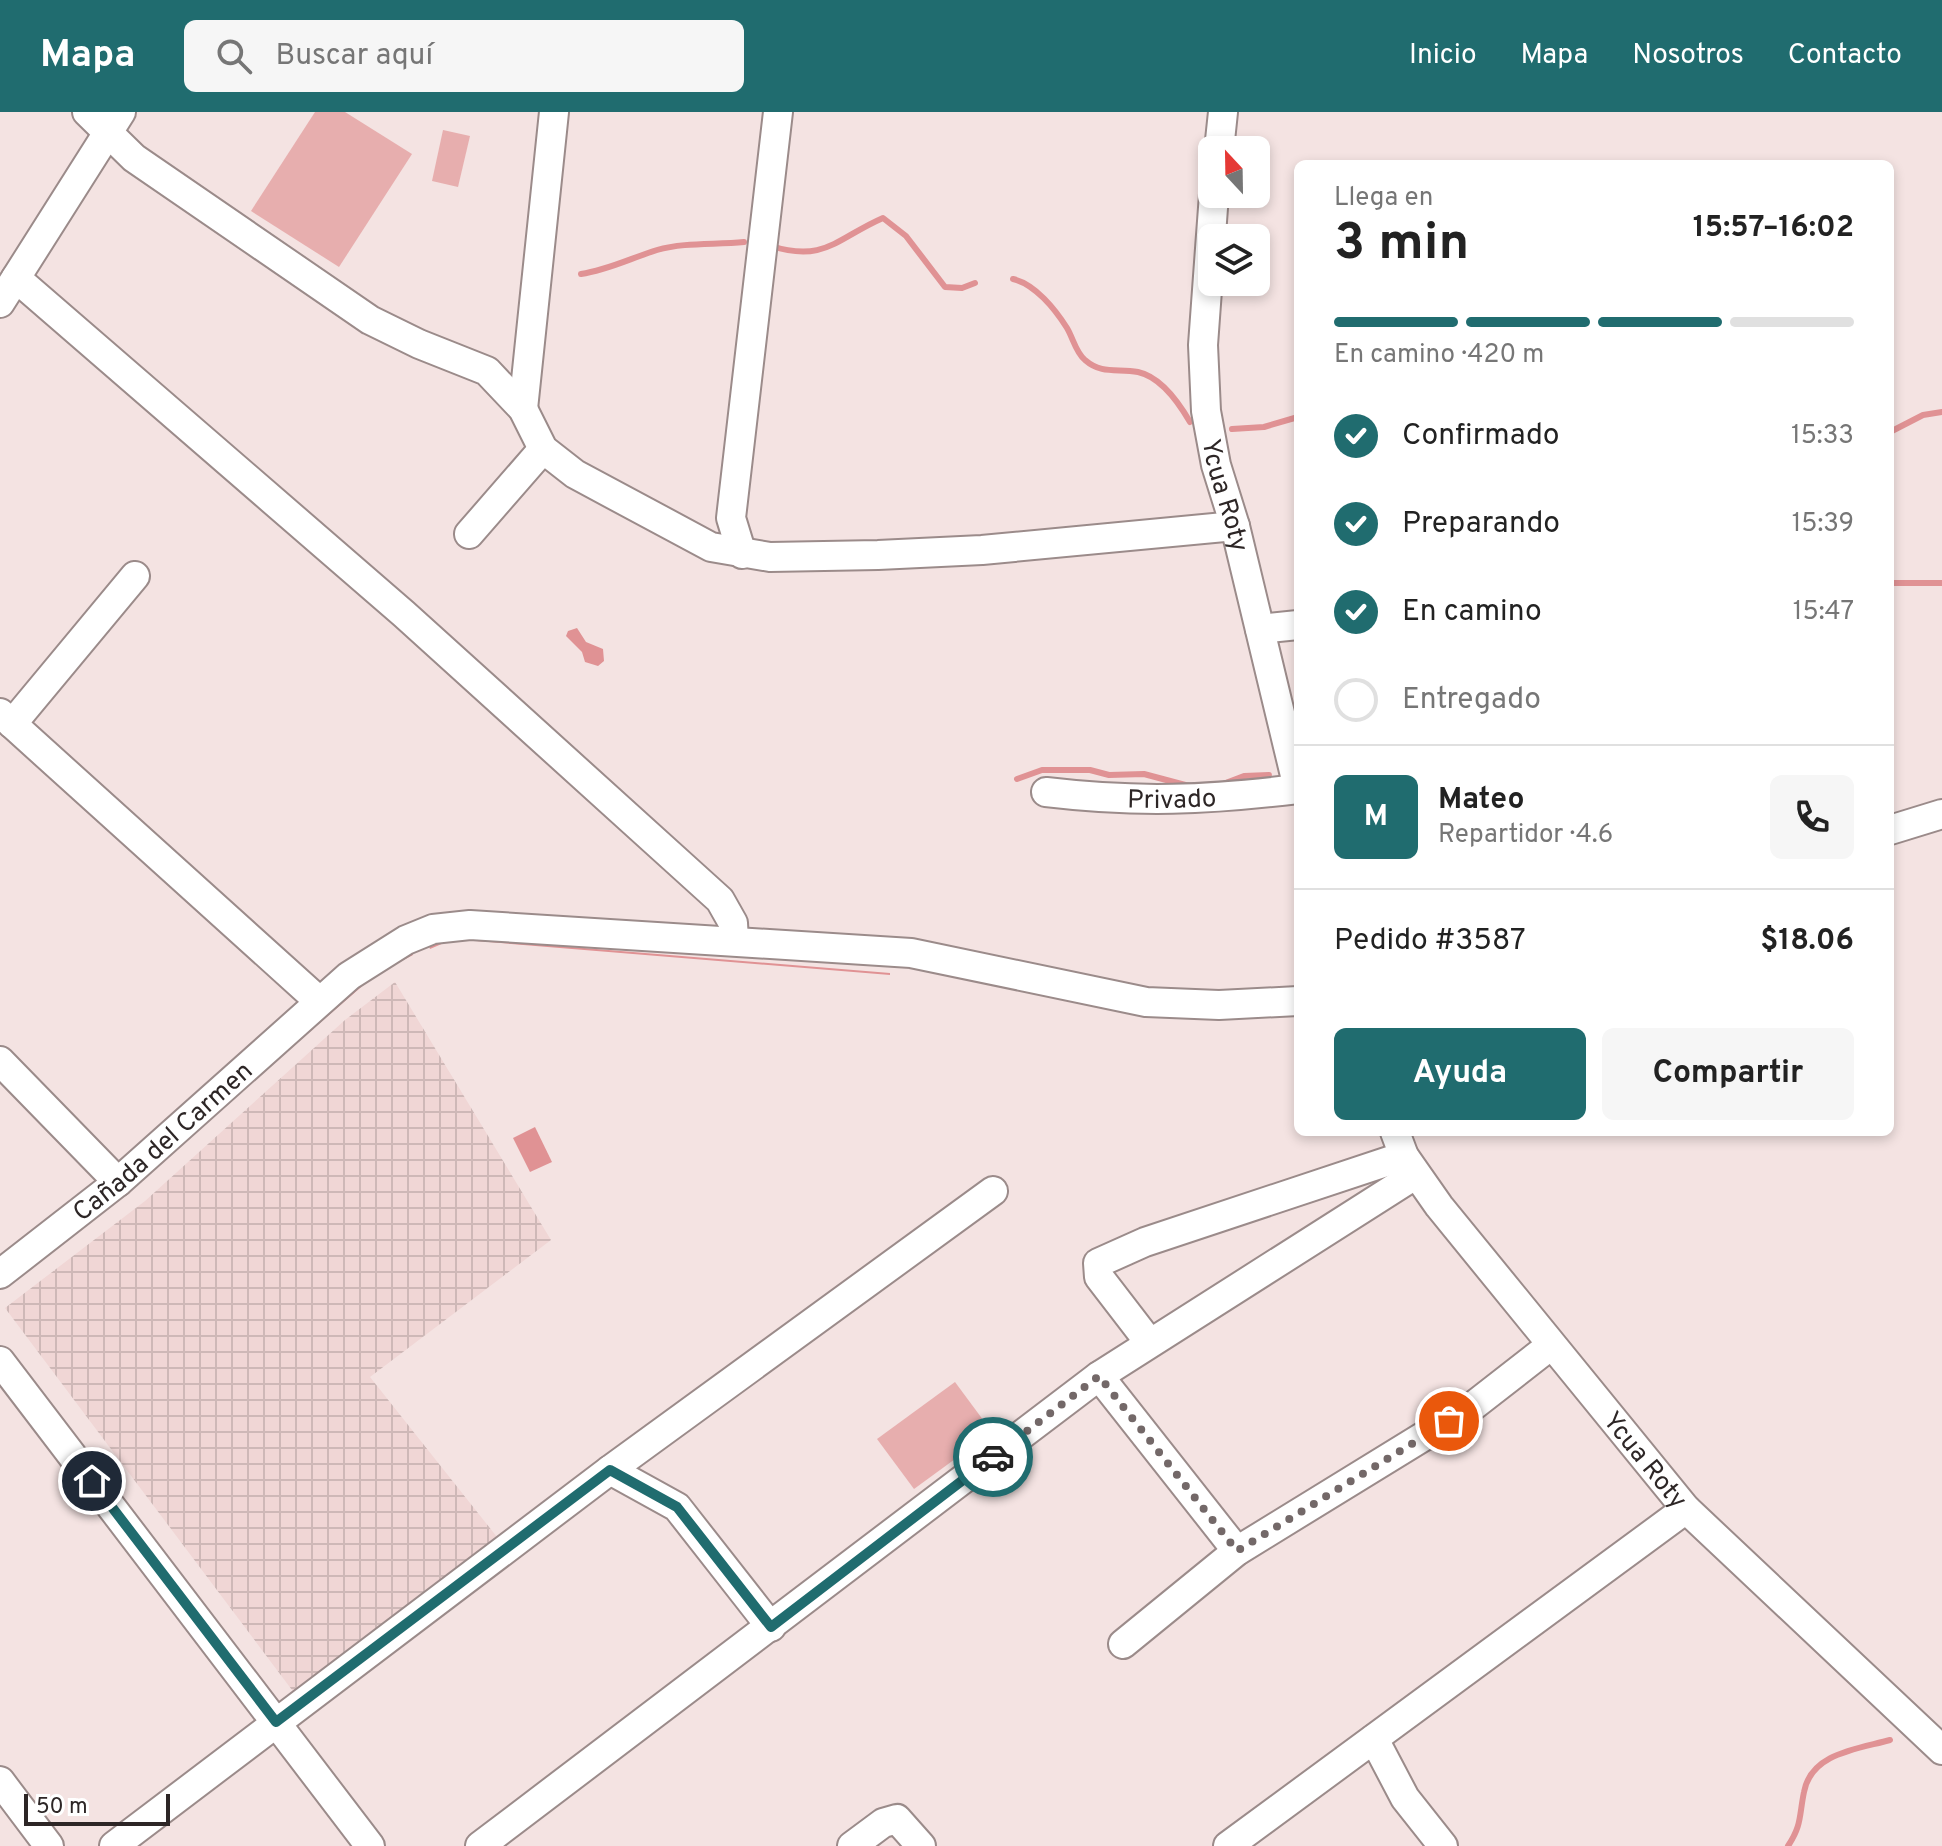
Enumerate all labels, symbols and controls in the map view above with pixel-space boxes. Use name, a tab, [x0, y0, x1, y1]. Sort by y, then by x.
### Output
search box	[184, 20, 744, 92]
text: Mapa	[40, 32, 136, 81]
icon: search	[212, 34, 256, 78]
text: Buscar aquí	[276, 38, 433, 75]
text: Inicio	[1409, 38, 1477, 74]
text: Mapa	[1521, 38, 1588, 74]
text: Nosotros	[1632, 38, 1744, 74]
text: Contacto	[1788, 38, 1902, 74]
north arrow	[1198, 136, 1270, 208]
map controls	[1198, 136, 1270, 296]
text: Llega en	[1334, 182, 1433, 215]
text: 15:57–16:02	[1693, 210, 1854, 247]
text: 3 min	[1334, 212, 1469, 278]
button: layers	[1198, 224, 1270, 296]
text: En camino · 420 m	[1334, 339, 1544, 372]
icon: check	[1334, 414, 1378, 458]
text: Confirmado	[1402, 418, 1560, 455]
text: 15:33	[1791, 420, 1854, 453]
street label: Ycua Roty	[1193, 437, 1255, 555]
icon: check	[1334, 502, 1378, 546]
text: Preparando	[1402, 506, 1560, 543]
text: 15:39	[1792, 508, 1854, 541]
icon: check	[1334, 590, 1378, 634]
text: En camino	[1402, 594, 1542, 631]
text: 15:47	[1793, 596, 1854, 629]
text: Entregado	[1402, 682, 1541, 719]
button: phone	[1770, 775, 1854, 859]
text: Mateo	[1438, 782, 1524, 819]
street label: Privado	[1127, 783, 1217, 818]
text: M	[1364, 799, 1388, 836]
text: Repartidor · 4.6	[1438, 819, 1613, 852]
text: Pedido #3587	[1334, 923, 1526, 960]
text: $18.06	[1760, 923, 1854, 960]
button: Ayuda	[1334, 1028, 1586, 1120]
button: Compartir	[1602, 1028, 1854, 1120]
street label: Cañada del Carmen	[67, 1056, 261, 1230]
pin	[1415, 1387, 1483, 1455]
icon: bag	[1427, 1399, 1471, 1443]
street label: Ycua Roty	[1595, 1406, 1693, 1517]
courier	[953, 1417, 1033, 1497]
icon: car	[971, 1435, 1015, 1479]
pin	[58, 1447, 126, 1515]
icon: home	[70, 1459, 114, 1503]
scale bar	[24, 1790, 170, 1826]
text: 50 m	[36, 1794, 88, 1821]

